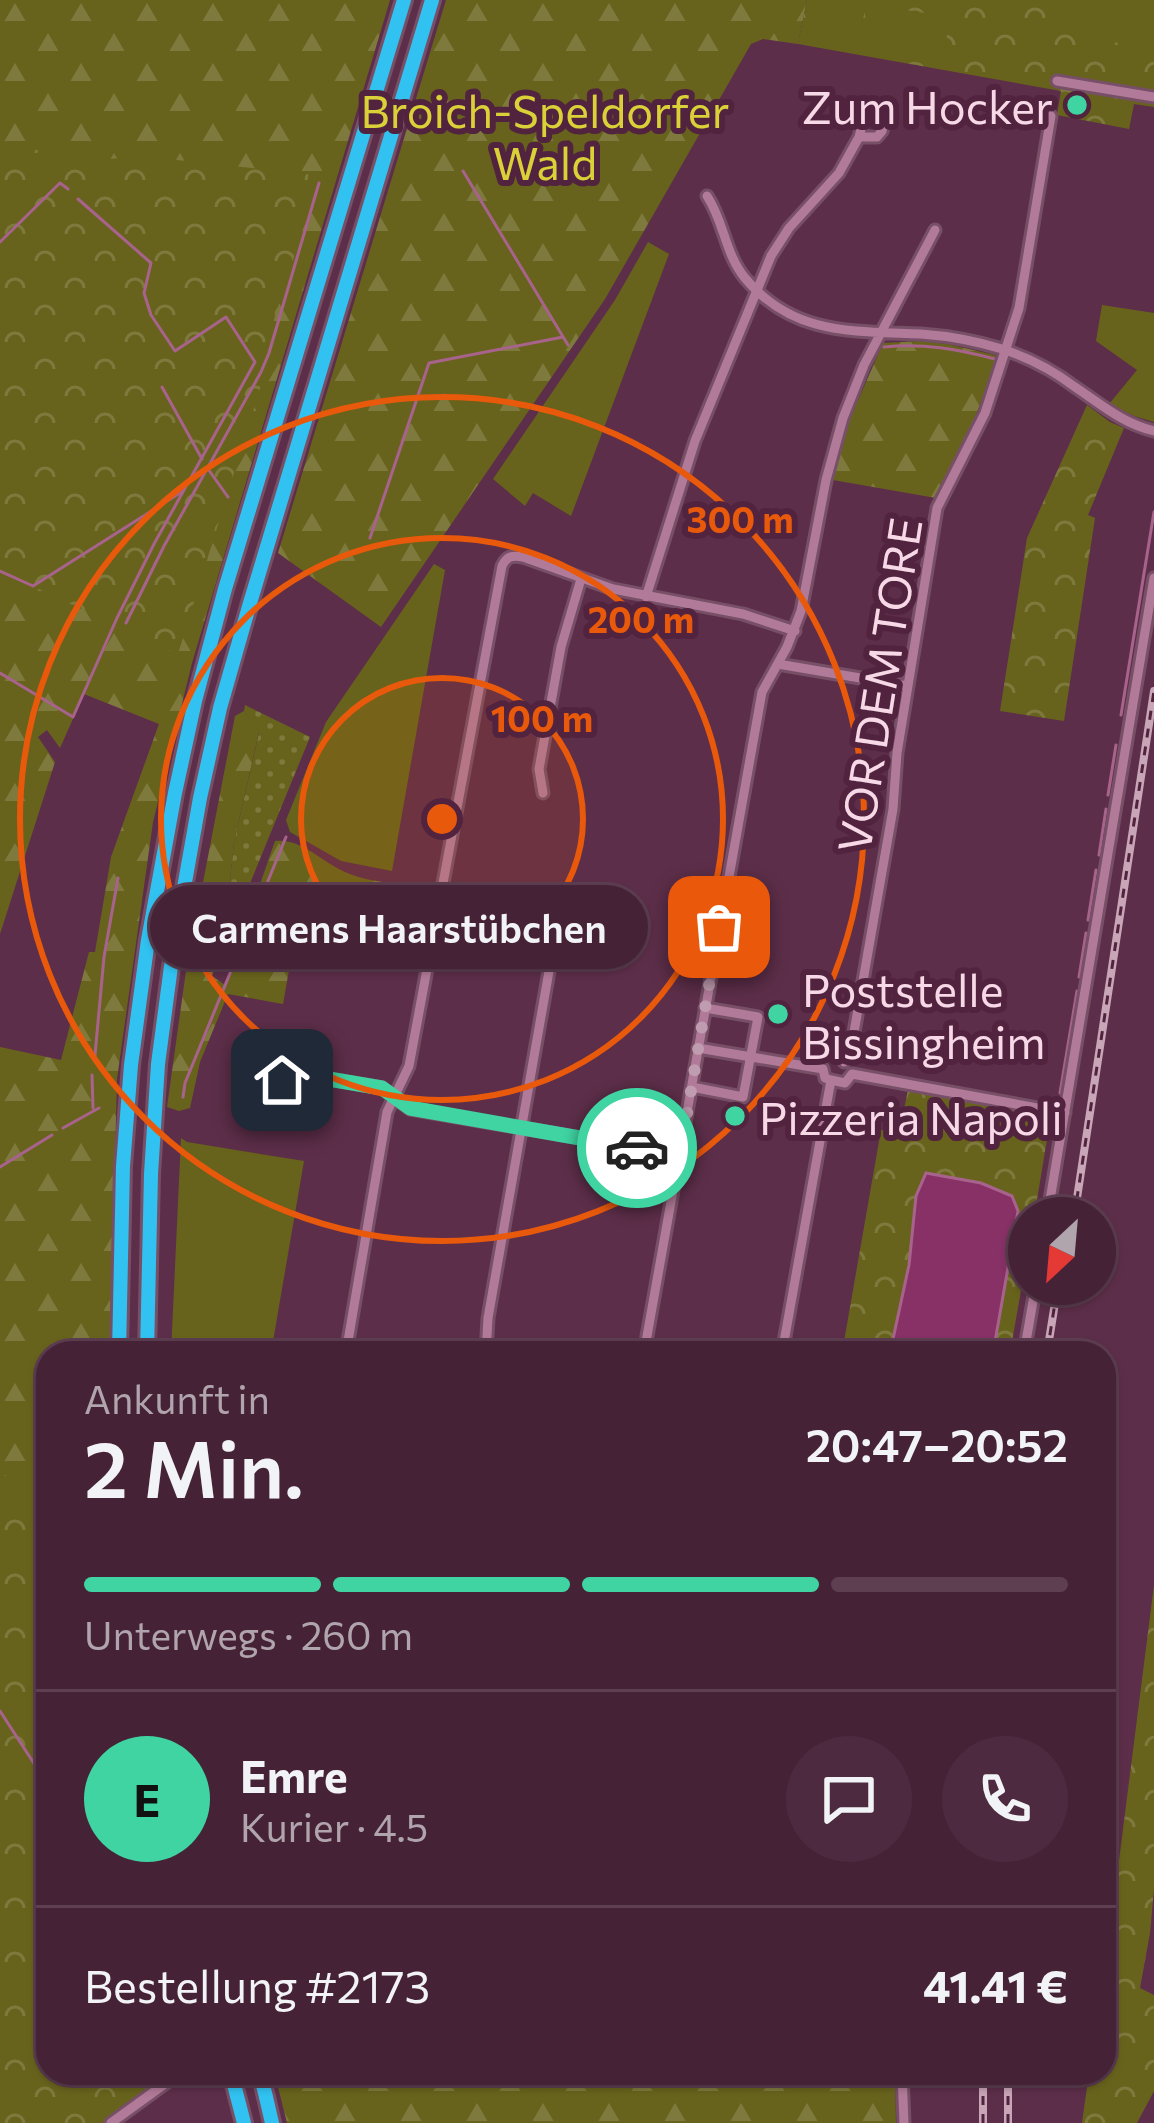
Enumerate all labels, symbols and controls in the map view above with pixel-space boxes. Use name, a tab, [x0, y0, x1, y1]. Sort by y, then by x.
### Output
place label: Zum Hocker	[802, 78, 1053, 133]
park label: Broich-Speldorfer Wald	[360, 82, 730, 189]
marker: Zum Hocker	[1064, 92, 1090, 118]
text: 300 m	[686, 496, 794, 540]
street label: VOR DEM TORE	[824, 514, 932, 856]
text: 200 m	[588, 596, 694, 640]
text: 100 m	[491, 695, 593, 739]
centre of rings	[421, 798, 463, 840]
pin	[668, 876, 770, 978]
callout: Carmens Haarstübchen	[149, 885, 647, 969]
icon: bag	[686, 894, 752, 960]
text: Carmens Haarstübchen	[191, 903, 607, 951]
place label: Poststelle Bissingheim	[802, 961, 1046, 1068]
marker: Poststelle Bissingheim	[765, 1001, 791, 1027]
pin	[231, 1029, 333, 1131]
icon: home	[249, 1047, 315, 1113]
courier	[577, 1088, 697, 1208]
place label: Pizzeria Napoli	[759, 1089, 1063, 1144]
marker: Pizzeria Napoli	[722, 1103, 748, 1129]
icon: car	[604, 1115, 670, 1181]
north arrow	[1008, 1197, 1116, 1305]
map controls	[1008, 1197, 1116, 1305]
text: Ankunft in	[84, 1374, 270, 1422]
text: 20:47–20:52	[806, 1416, 1068, 1471]
text: 2 Min.	[84, 1419, 304, 1514]
text: Unterwegs · 260 m	[84, 1610, 413, 1658]
button: chat	[786, 1736, 912, 1862]
button: phone	[942, 1736, 1068, 1862]
text: Emre	[240, 1747, 348, 1802]
text: E	[134, 1771, 160, 1826]
text: Kurier · 4.5	[240, 1802, 428, 1850]
text: Bestellung #2173	[84, 1957, 430, 2012]
text: 41.41 €	[923, 1957, 1068, 2012]

